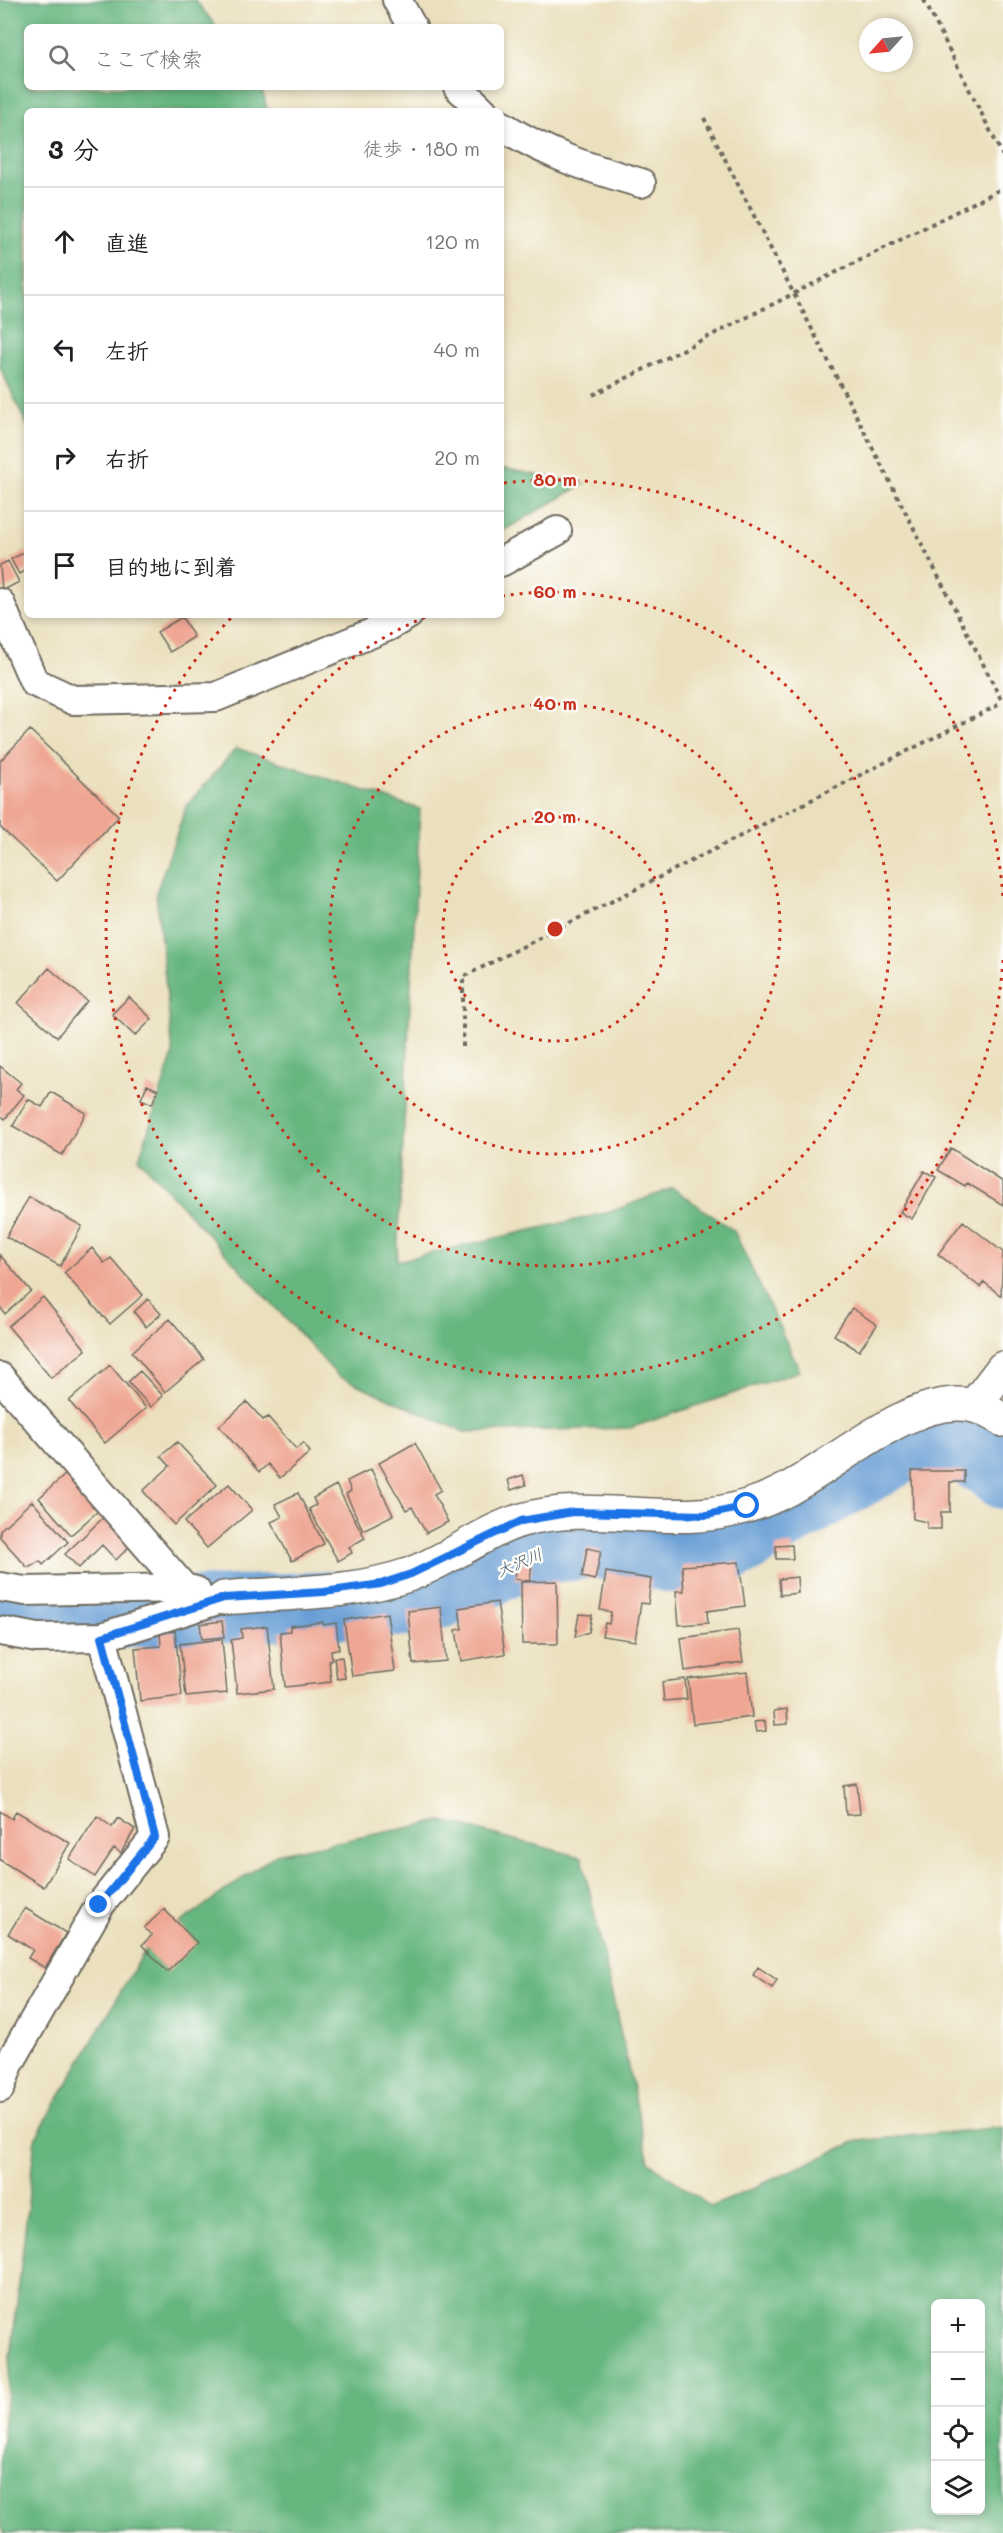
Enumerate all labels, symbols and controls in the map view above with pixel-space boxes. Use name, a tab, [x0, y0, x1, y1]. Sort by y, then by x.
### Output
north arrow	[859, 18, 913, 72]
search box	[24, 24, 504, 90]
icon: search	[45, 41, 78, 74]
text: ここで検索	[93, 44, 203, 73]
text: 3 分	[48, 132, 99, 166]
text: 徒歩 · 180 m	[363, 135, 480, 161]
icon: ahead	[48, 225, 81, 258]
text: 直進	[105, 228, 149, 257]
text: 120 m	[425, 228, 480, 254]
icon: left	[48, 333, 81, 366]
text: 左折	[105, 336, 149, 365]
text: 40 m	[434, 336, 480, 362]
icon: right	[48, 441, 81, 474]
text: 右折	[105, 444, 149, 473]
text: 20 m	[434, 444, 480, 470]
text: 80 m	[533, 467, 577, 491]
icon: arrive	[48, 549, 81, 582]
text: 目的地に到着	[105, 552, 237, 581]
text: 60 m	[533, 579, 577, 603]
text: 40 m	[533, 691, 577, 715]
text: 20 m	[534, 804, 576, 828]
centre of rings	[545, 919, 565, 939]
route start	[733, 1492, 759, 1518]
water label: 大沢川	[493, 1543, 545, 1581]
route end	[85, 1891, 111, 1917]
map controls	[931, 2299, 985, 2515]
button: +	[931, 2299, 985, 2353]
button: −	[931, 2353, 985, 2407]
button: locate	[931, 2407, 985, 2461]
button: layers	[931, 2461, 985, 2515]

